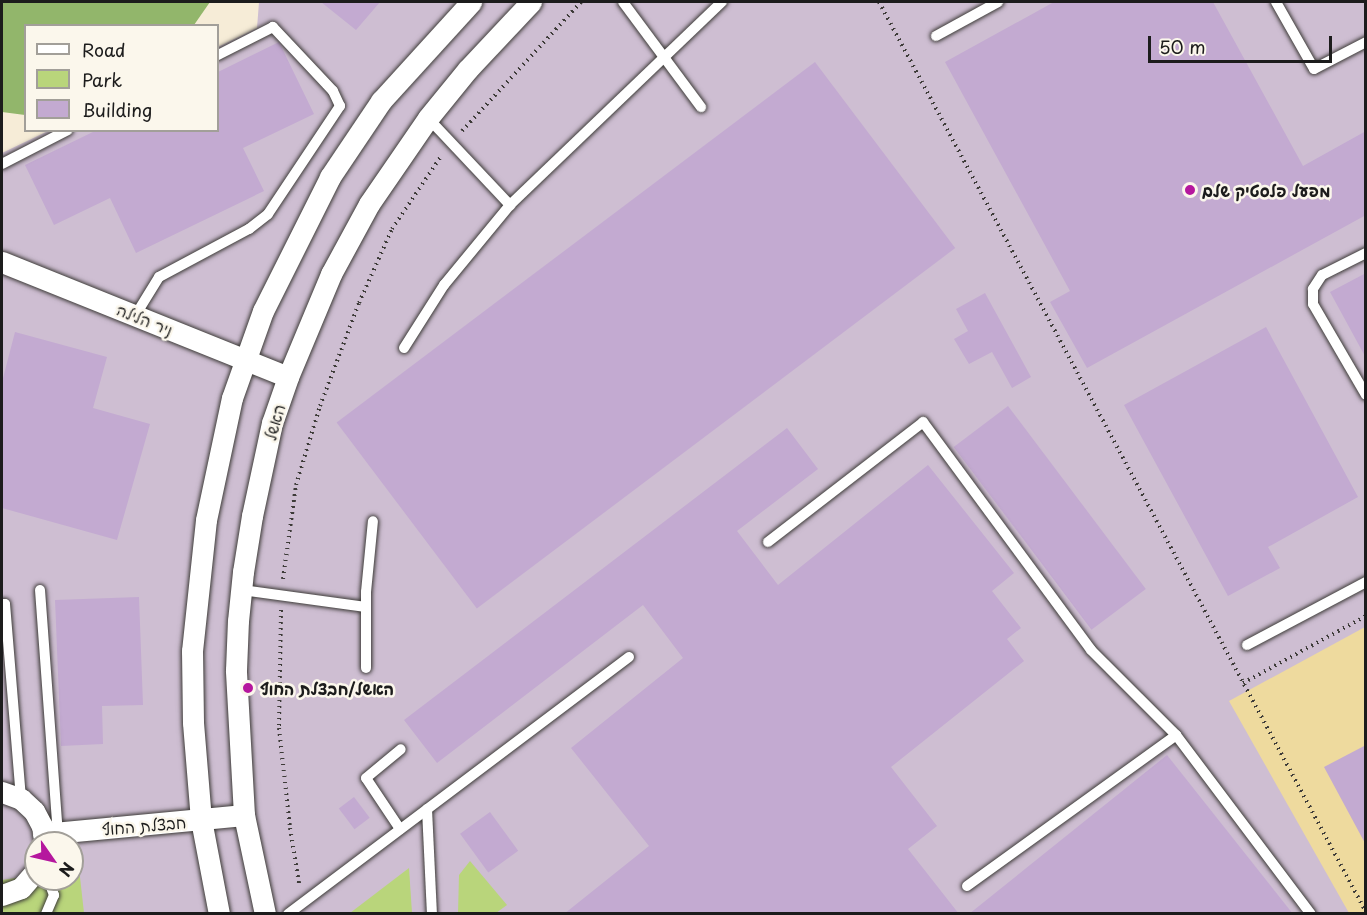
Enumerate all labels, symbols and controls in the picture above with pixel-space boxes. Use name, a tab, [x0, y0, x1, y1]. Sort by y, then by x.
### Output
legend	[24, 24, 219, 132]
scale bar	[1151, 24, 1336, 62]
text: 50 m	[1159, 33, 1206, 60]
text: Road	[82, 36, 126, 63]
text: Park	[82, 66, 122, 93]
text: Building	[82, 96, 152, 123]
place label: מפעל פלסטיק שלם	[1202, 180, 1331, 200]
marker: מפעל פלסטיק שלם	[1183, 183, 1197, 197]
street label: ניר הלילה	[114, 299, 176, 339]
street label: האשל	[260, 402, 288, 442]
place label: האשל/חבצלת החוף	[260, 678, 394, 698]
marker: האשל/חבצלת החוף	[241, 681, 255, 695]
street label: חבצלת החוף	[101, 812, 187, 838]
north arrow	[24, 831, 84, 891]
text: N	[54, 858, 81, 882]

